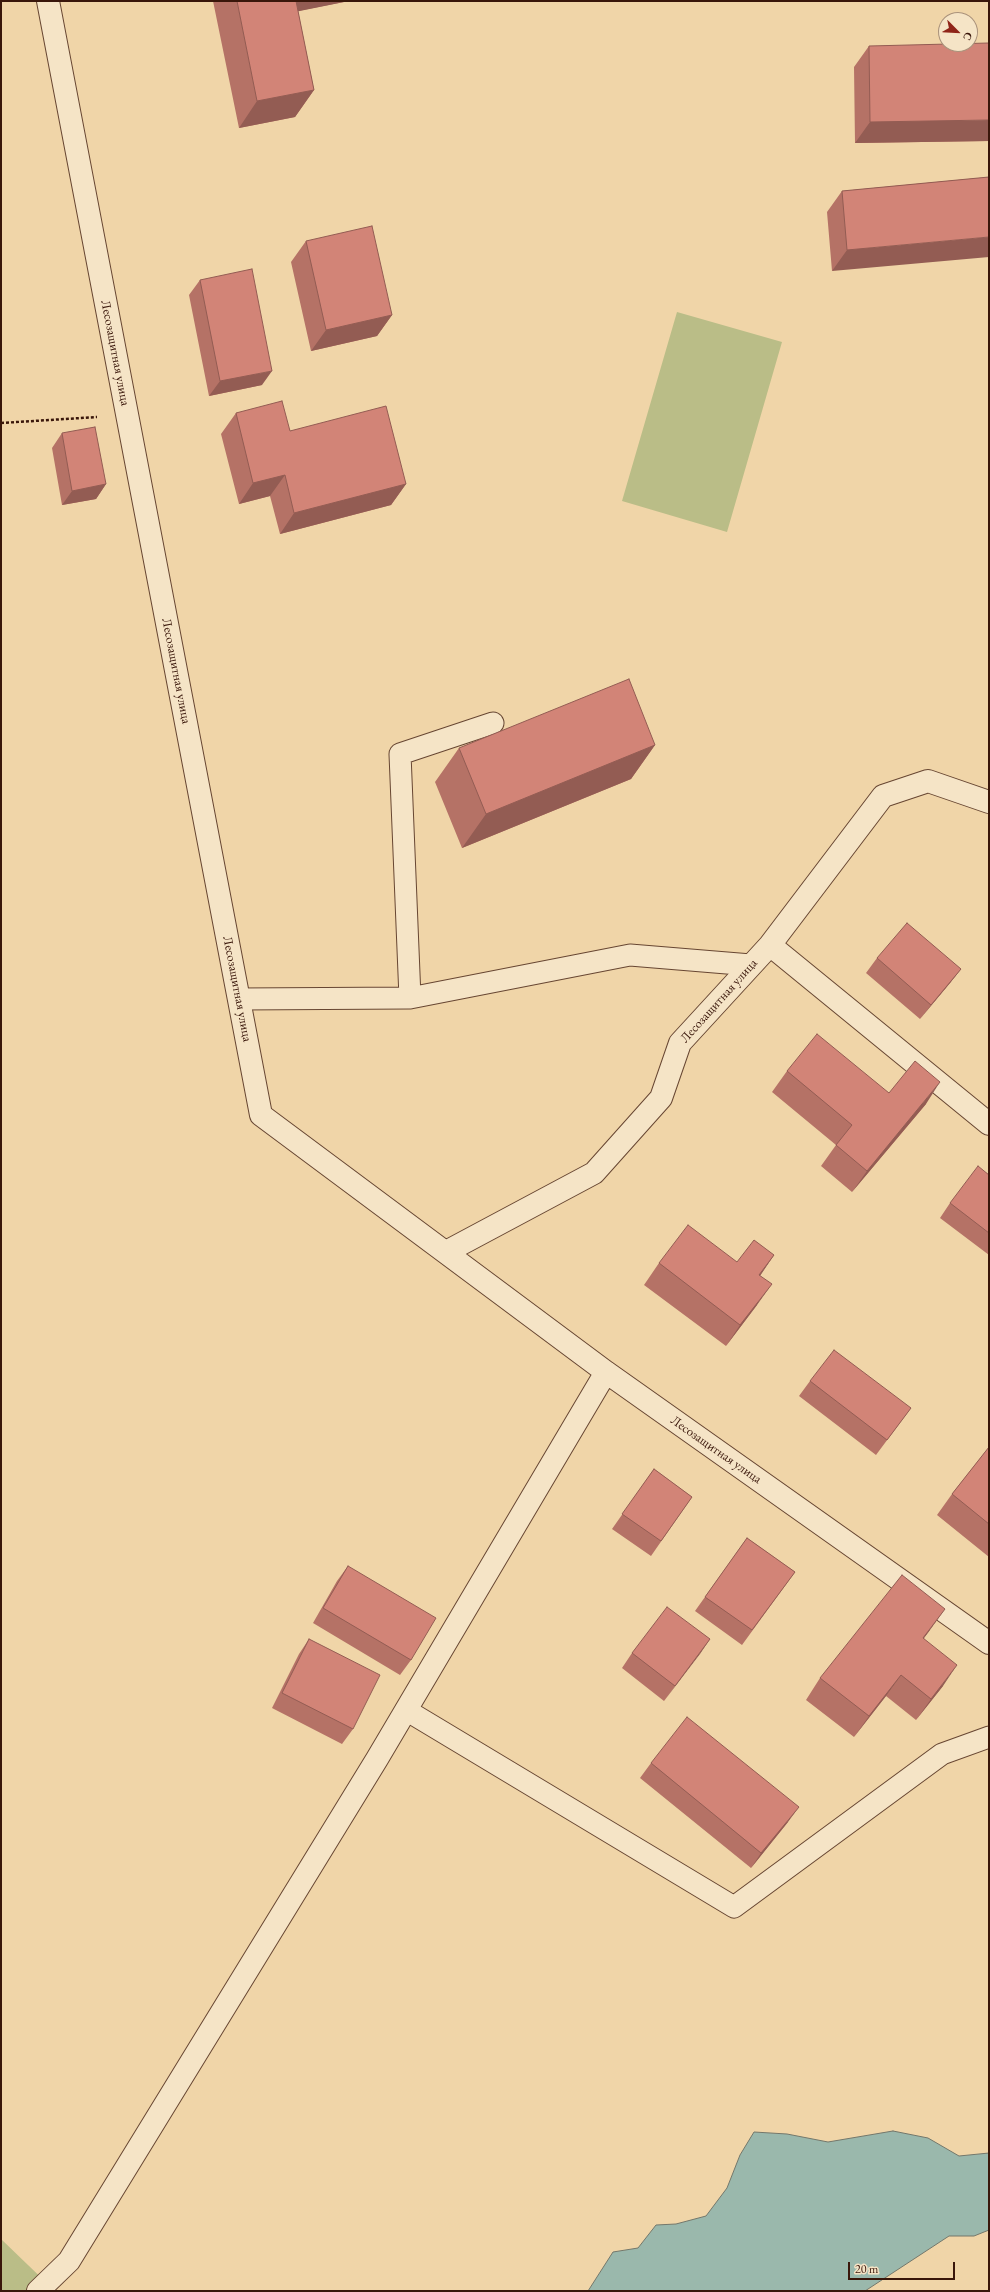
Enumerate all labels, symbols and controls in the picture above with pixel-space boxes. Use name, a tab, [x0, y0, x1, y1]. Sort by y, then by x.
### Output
north arrow	[938, 12, 978, 52]
text: С	[960, 30, 976, 43]
street label: Лесозащитная улица	[97, 299, 133, 407]
street label: Лесозащитная улица	[158, 617, 194, 725]
street label: Лесозащитная улица	[219, 935, 255, 1043]
street label: Лесозащитная улица	[677, 956, 761, 1046]
street label: Лесозащитная улица	[667, 1413, 765, 1487]
scale bar	[850, 2254, 957, 2280]
text: 20 m	[855, 2261, 878, 2277]

